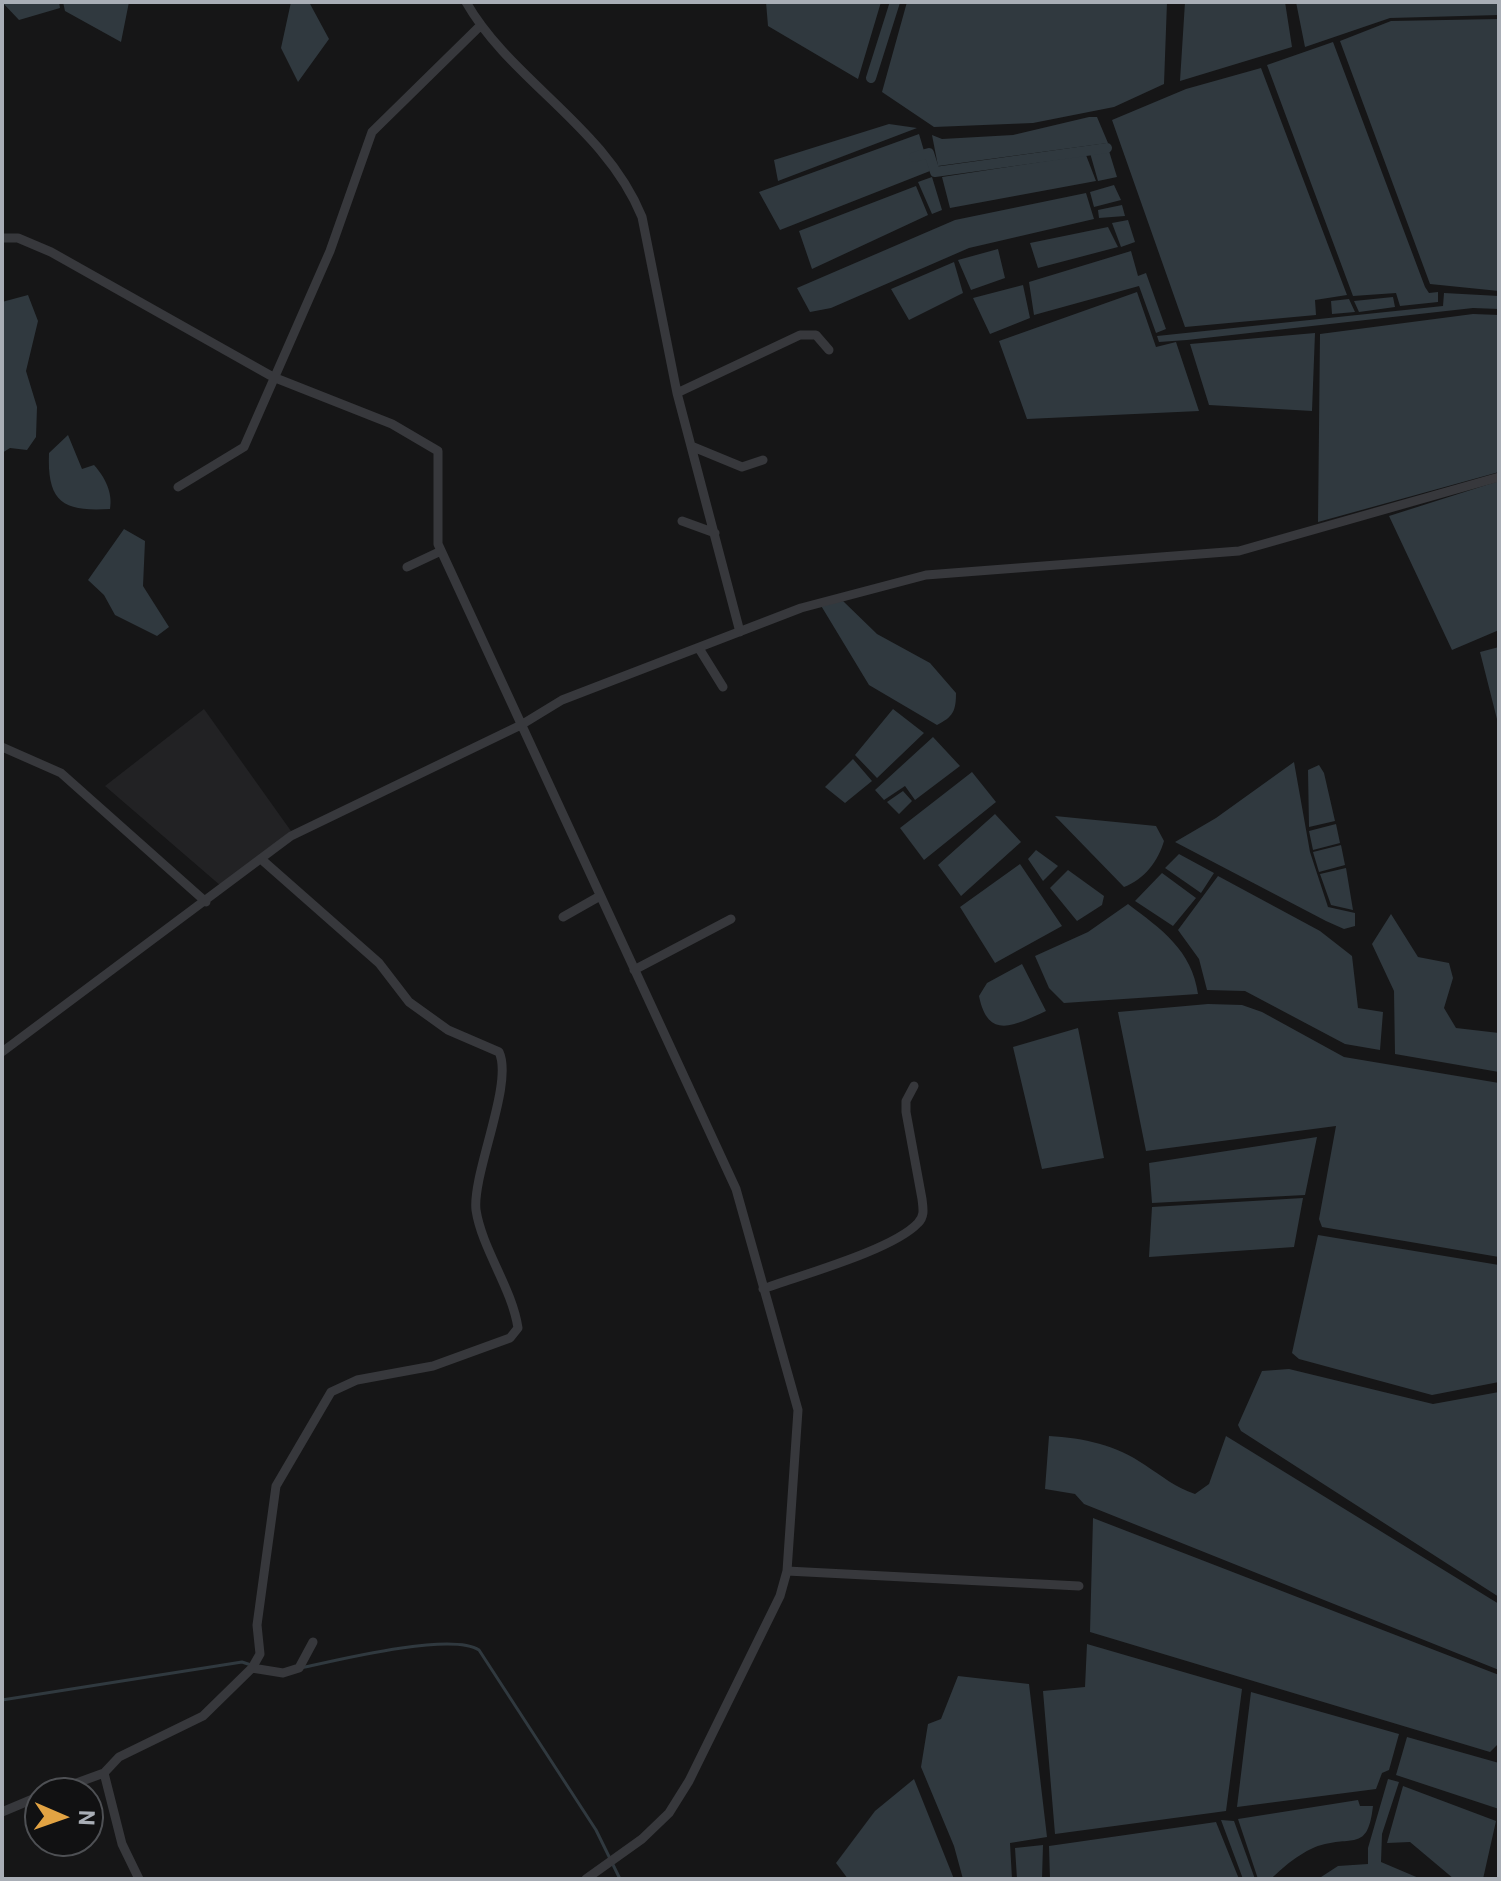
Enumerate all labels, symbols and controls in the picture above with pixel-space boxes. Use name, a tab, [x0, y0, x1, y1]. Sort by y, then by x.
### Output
north arrow	[24, 1777, 104, 1857]
text: N	[74, 1810, 99, 1826]

